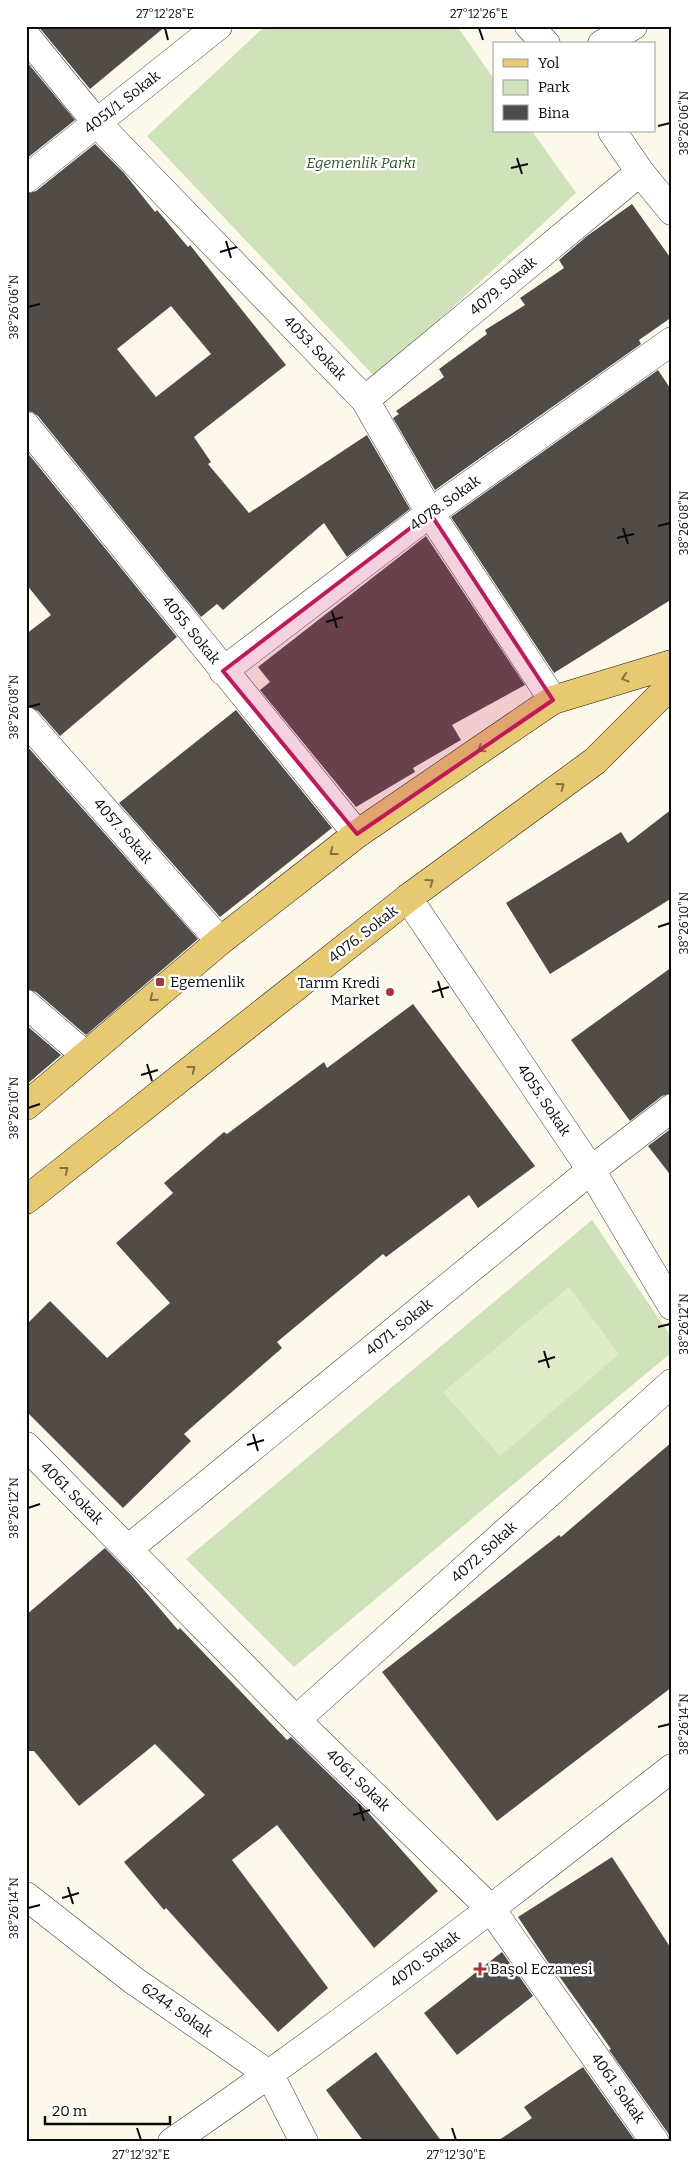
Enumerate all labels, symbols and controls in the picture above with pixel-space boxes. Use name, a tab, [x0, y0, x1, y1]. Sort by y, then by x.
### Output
text: 27°12'28"E	[136, 7, 194, 21]
text: 27°12'26"E	[450, 7, 508, 21]
legend	[493, 42, 656, 132]
text: Yol	[538, 54, 559, 72]
street label: 4051/1. Sokak	[80, 66, 164, 137]
text: Park	[538, 78, 570, 96]
text: 38°26'06"N	[677, 90, 691, 155]
text: Bina	[538, 104, 570, 122]
park label: Egemenlik Parkı	[306, 154, 416, 172]
street label: 4079. Sokak	[466, 252, 541, 319]
text: 38°26'06"N	[7, 274, 21, 339]
street label: 4053. Sokak	[280, 312, 350, 384]
street label: 4078. Sokak	[406, 471, 484, 534]
text: 38°26'08"N	[677, 490, 691, 555]
street label: 4055. Sokak	[158, 592, 224, 668]
one-way arrow	[621, 673, 630, 683]
text: 38°26'08"N	[7, 674, 21, 739]
one-way arrow	[477, 743, 487, 752]
one-way arrow	[555, 783, 565, 792]
street label: 4057. Sokak	[90, 795, 157, 868]
one-way arrow	[330, 847, 339, 856]
one-way arrow	[424, 879, 434, 888]
text: 38°26'10"N	[677, 891, 691, 954]
street label: 4076. Sokak	[325, 901, 402, 967]
place label: Egemenlik	[170, 973, 245, 991]
place label: Tarım Kredi Market	[297, 974, 381, 1009]
marker: Egemenlik	[154, 976, 166, 988]
marker: Tarım Kredi Market	[384, 986, 396, 998]
one-way arrow	[149, 993, 158, 1002]
street label: 4055. Sokak	[513, 1061, 575, 1140]
one-way arrow	[186, 1066, 196, 1075]
text: 38°26'10"N	[7, 1076, 21, 1139]
one-way arrow	[59, 1166, 68, 1175]
text: 38°26'12"N	[677, 1293, 691, 1355]
street label: 4071. Sokak	[362, 1294, 436, 1359]
street label: 4061. Sokak	[37, 1458, 108, 1529]
text: 38°26'12"N	[7, 1477, 21, 1539]
street label: 4072. Sokak	[447, 1517, 521, 1586]
text: 38°26'14"N	[677, 1693, 691, 1755]
street label: 4061. Sokak	[322, 1745, 394, 1815]
text: 38°26'14"N	[7, 1877, 21, 1939]
street label: 4070. Sokak	[387, 1927, 464, 1991]
place label: Başol Eczanesi	[490, 1960, 593, 1978]
marker: Başol Eczanesi	[474, 1963, 486, 1975]
street label: 6244. Sokak	[138, 1979, 216, 2041]
street label: 4061. Sokak	[587, 2049, 649, 2127]
scale bar	[45, 2093, 170, 2125]
text: 20 m	[52, 2102, 88, 2120]
text: 27°12'32"E	[112, 2148, 170, 2162]
text: 27°12'30"E	[427, 2148, 485, 2162]

